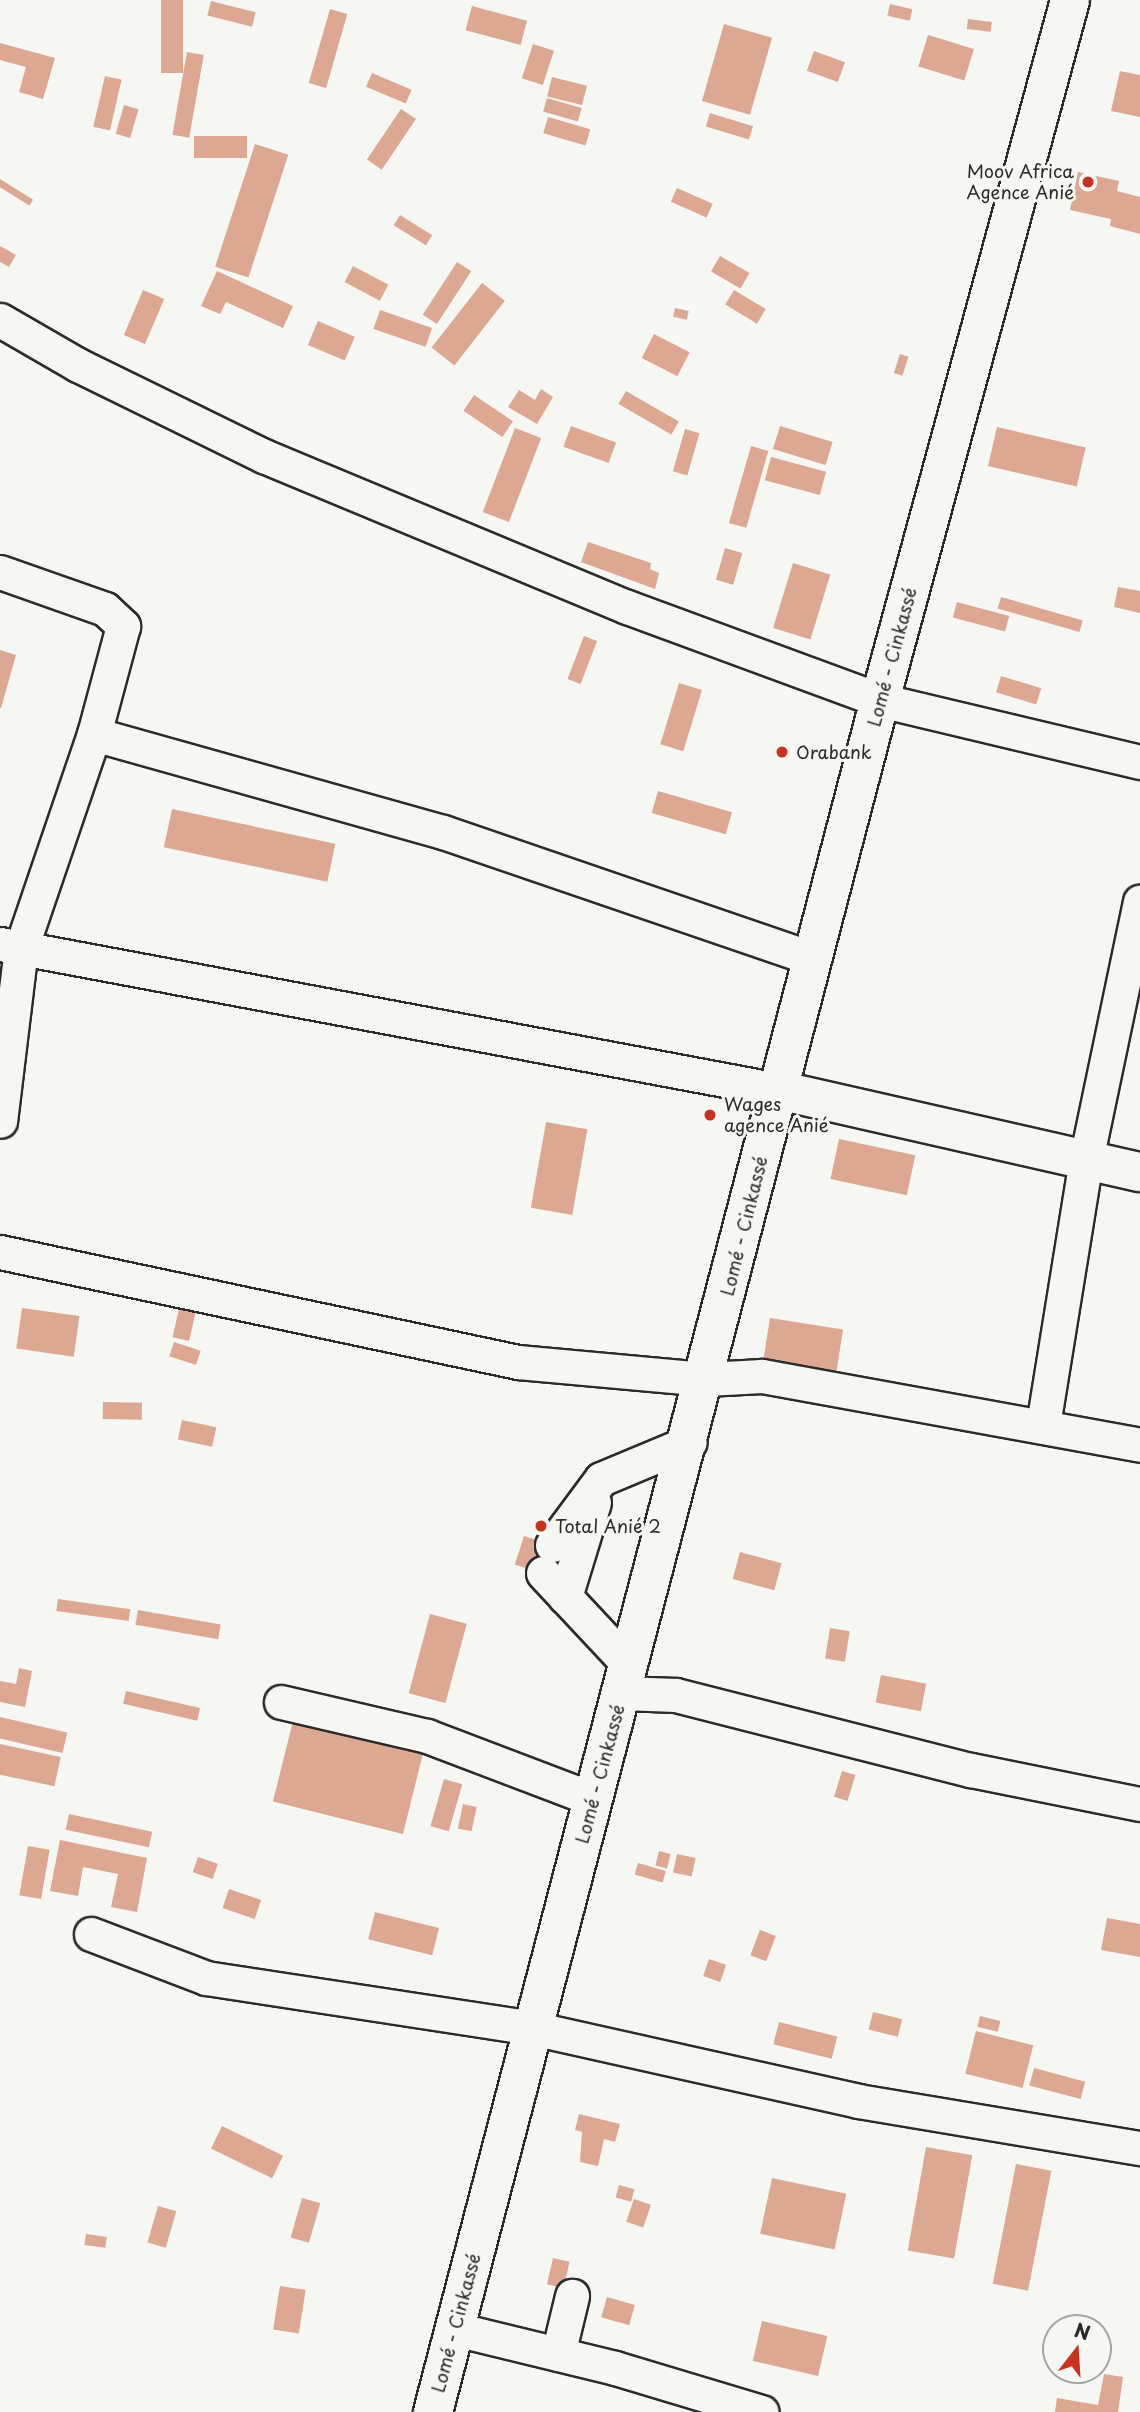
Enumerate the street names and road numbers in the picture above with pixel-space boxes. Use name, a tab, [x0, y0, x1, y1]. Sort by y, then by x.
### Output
street label: Lomé - Cinkassé	[863, 585, 921, 729]
street label: Lomé - Cinkassé	[716, 1154, 772, 1298]
street label: Lomé - Cinkassé	[571, 1702, 629, 1846]
street label: Lomé - Cinkassé	[427, 2251, 485, 2395]

